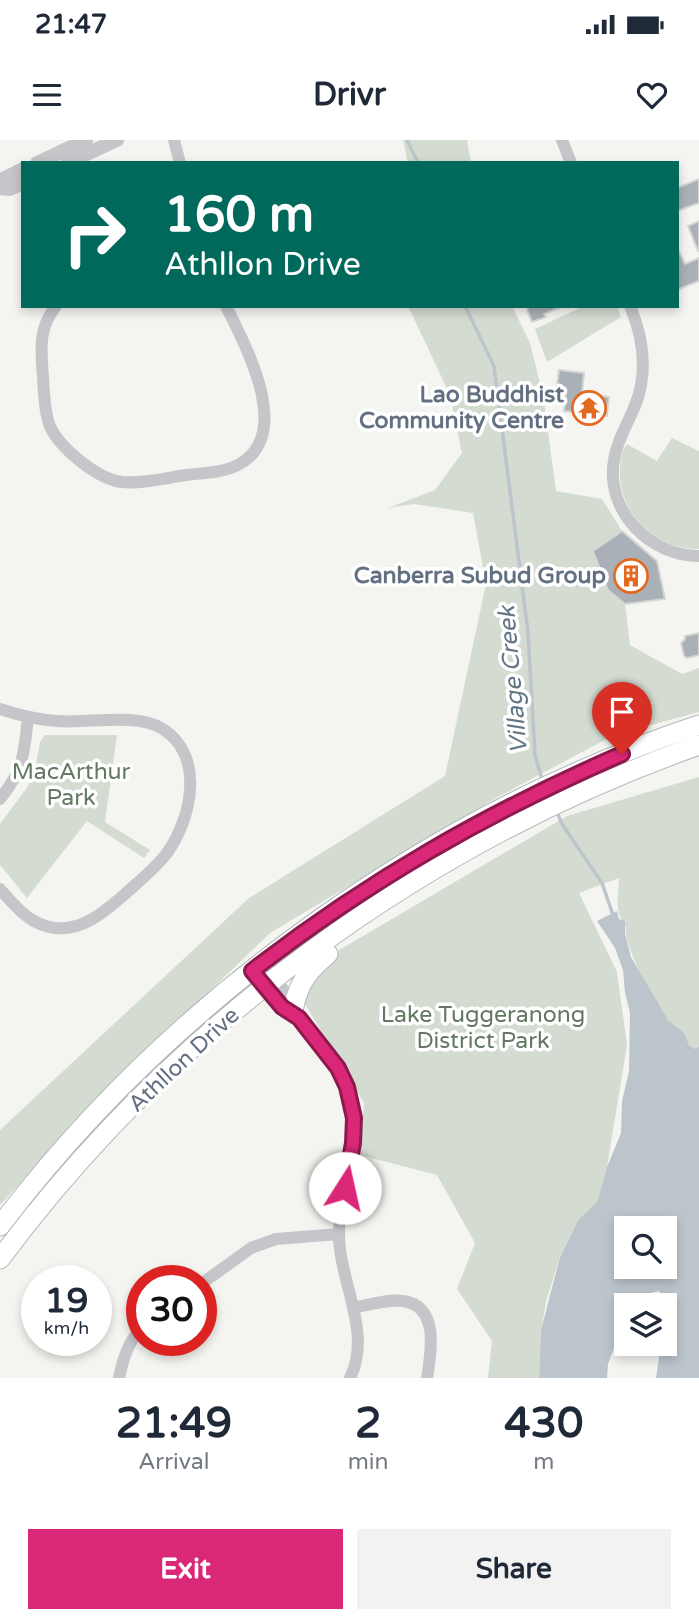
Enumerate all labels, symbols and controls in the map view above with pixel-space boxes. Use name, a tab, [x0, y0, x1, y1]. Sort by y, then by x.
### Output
text: 21:47	[35, 9, 107, 40]
icon: menu	[28, 76, 66, 114]
text: Drivr	[313, 76, 386, 114]
icon: heart	[633, 76, 671, 114]
text: 160 m	[164, 186, 314, 245]
icon: right	[49, 189, 140, 280]
text: Athllon Drive	[164, 246, 361, 284]
place label: Lao Buddhist Community Centre	[359, 381, 564, 435]
temple icon: Lao Buddhist Community Centre	[570, 389, 608, 427]
building icon: Canberra Subud Group	[612, 557, 650, 595]
place label: Canberra Subud Group	[354, 562, 606, 590]
water label: Village Creek	[492, 603, 534, 755]
pin	[592, 682, 652, 754]
icon: arrive	[603, 693, 641, 731]
park label: MacArthur Park	[12, 758, 131, 812]
park label: Lake Tuggeranong District Park	[381, 1001, 585, 1055]
street label: Athllon Drive	[123, 1002, 245, 1118]
position arrow	[308, 1151, 382, 1225]
map controls	[614, 1216, 677, 1356]
button: search	[614, 1216, 677, 1279]
speed limit sign: 30	[126, 1265, 217, 1356]
text: 19	[45, 1280, 88, 1322]
button: layers	[614, 1293, 677, 1356]
text: km/h	[44, 1317, 89, 1339]
text: 21:49	[116, 1398, 232, 1449]
text: 2	[355, 1398, 381, 1449]
text: 430	[504, 1398, 583, 1449]
text: Arrival	[138, 1448, 209, 1476]
text: min	[348, 1448, 389, 1476]
text: m	[533, 1448, 554, 1476]
button: Exit	[28, 1529, 343, 1609]
button: Share	[357, 1529, 671, 1609]

